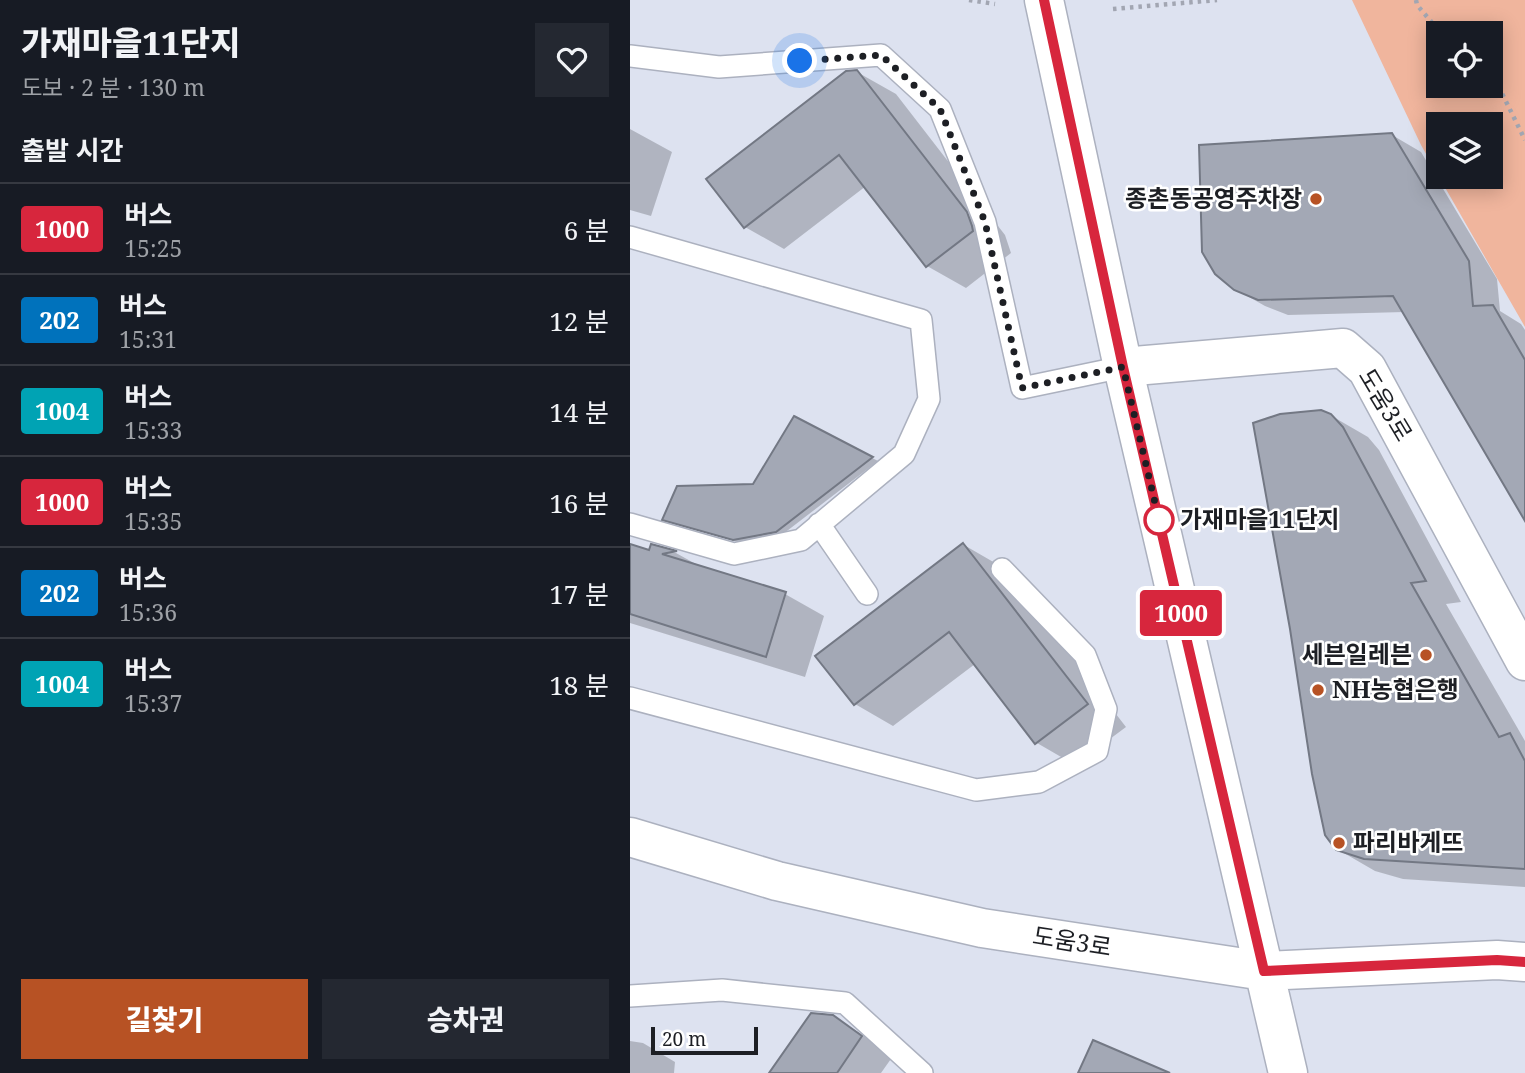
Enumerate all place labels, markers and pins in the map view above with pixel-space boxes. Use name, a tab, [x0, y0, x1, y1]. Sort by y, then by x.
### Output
place label: 종촌동공영주차장	[1125, 181, 1302, 214]
marker: 종촌동공영주차장	[1308, 191, 1324, 207]
place label: 가재마을11단지	[1180, 502, 1340, 535]
marker: 가재마을11단지	[1144, 505, 1174, 535]
place label: 세븐일레븐	[1302, 637, 1412, 670]
marker: 세븐일레븐	[1418, 647, 1434, 663]
place label: NH농협은행	[1332, 672, 1459, 705]
marker: NH농협은행	[1310, 682, 1326, 698]
place label: 파리바게뜨	[1353, 825, 1463, 858]
marker: 파리바게뜨	[1331, 835, 1347, 851]

